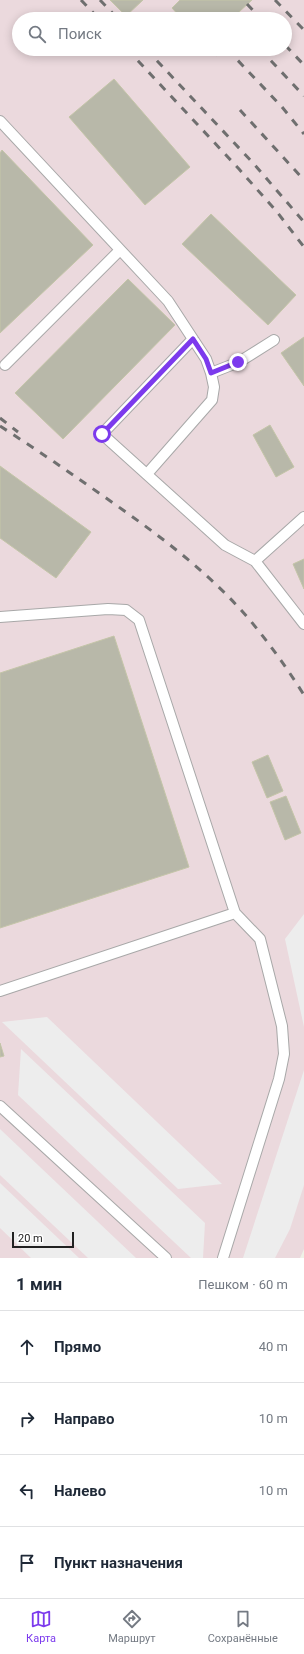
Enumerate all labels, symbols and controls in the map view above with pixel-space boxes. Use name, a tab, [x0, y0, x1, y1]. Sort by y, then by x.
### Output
search box	[12, 12, 292, 56]
icon: search	[26, 23, 48, 45]
text: Поиск	[58, 25, 102, 43]
route end	[229, 353, 247, 371]
route start	[93, 425, 111, 443]
scale bar	[12, 1230, 74, 1249]
text: 20 m	[18, 1232, 43, 1245]
text: 1 мин	[16, 1274, 62, 1294]
text: Пешком · 60 m	[198, 1277, 288, 1292]
icon: ahead	[16, 1336, 38, 1358]
text: Прямо	[54, 1338, 101, 1356]
text: 40 m	[259, 1339, 288, 1354]
icon: right	[16, 1408, 38, 1430]
text: Направо	[54, 1410, 115, 1428]
text: 10 m	[259, 1411, 288, 1426]
icon: left	[16, 1480, 38, 1502]
text: Налево	[54, 1482, 106, 1500]
text: 10 m	[259, 1483, 288, 1498]
icon: arrive	[16, 1552, 38, 1574]
text: Пункт назначения	[54, 1554, 183, 1572]
tab: Карта	[26, 1608, 56, 1645]
tab: Маршрут	[108, 1608, 156, 1645]
tab: Сохранённые	[208, 1608, 278, 1645]

